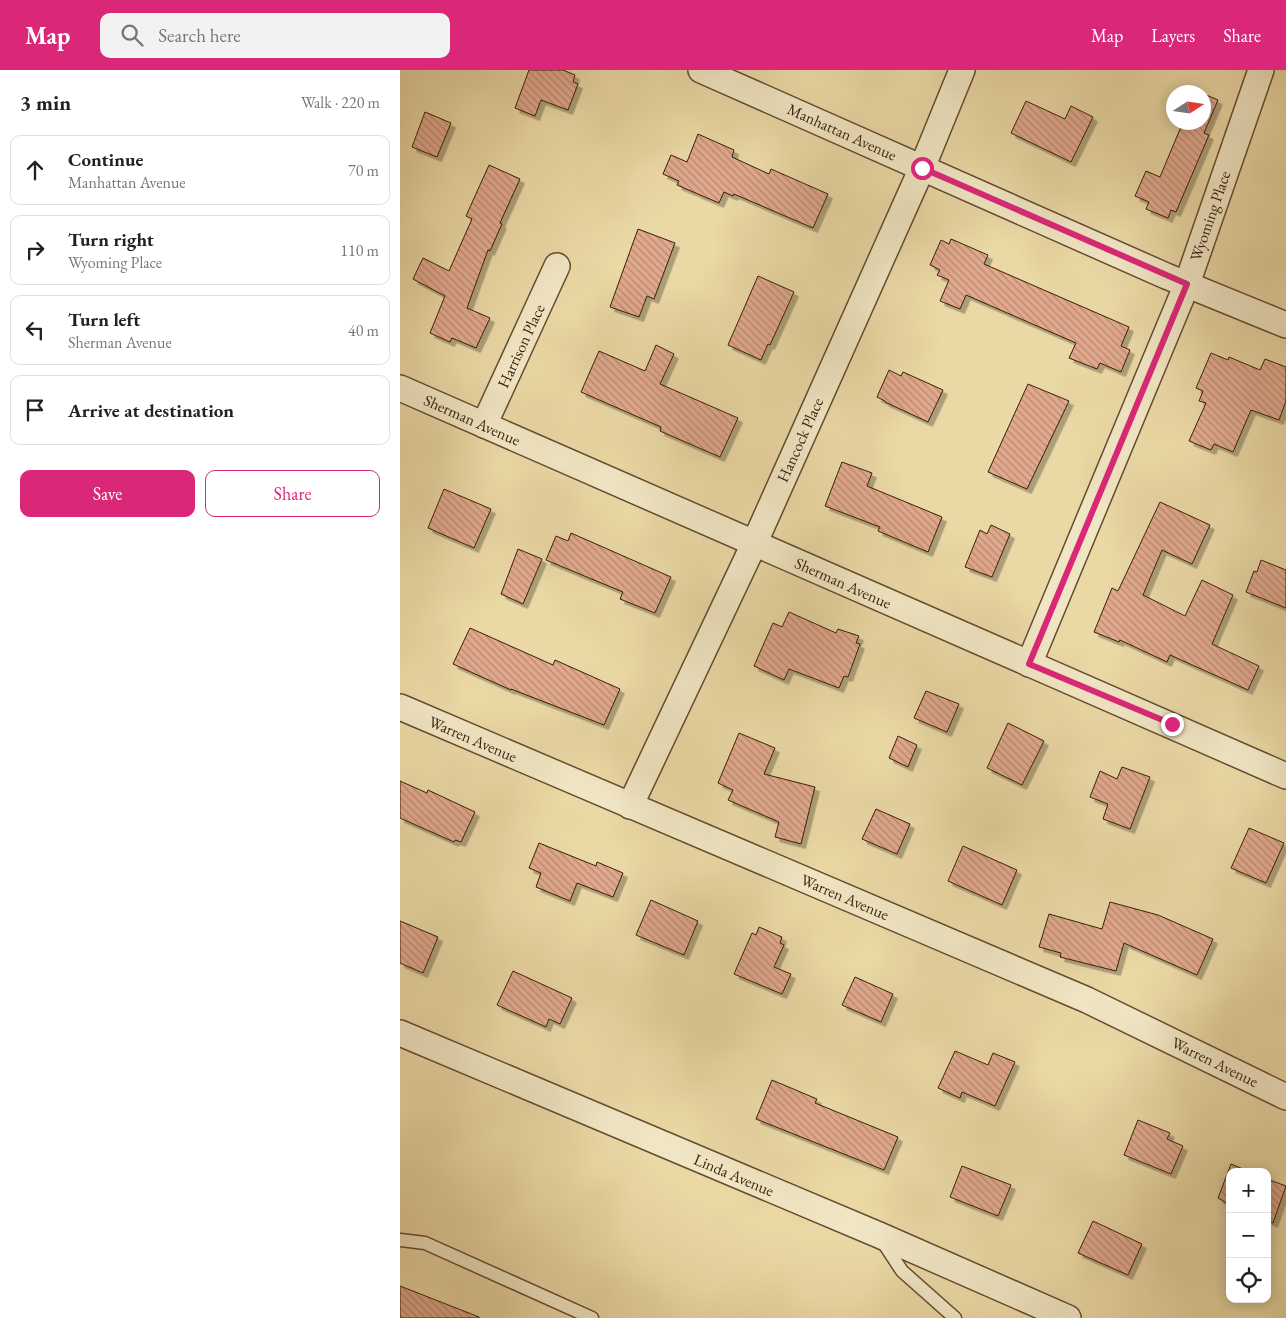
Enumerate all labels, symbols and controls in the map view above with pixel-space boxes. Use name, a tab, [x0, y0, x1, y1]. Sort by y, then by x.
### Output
search box	[100, 13, 450, 58]
text: Map	[25, 20, 70, 51]
icon: search	[118, 21, 146, 49]
text: Search here	[158, 23, 241, 48]
text: Map	[1091, 24, 1123, 47]
text: Layers	[1151, 24, 1195, 47]
text: Share	[1223, 24, 1261, 47]
north arrow	[1166, 85, 1211, 130]
text: 3 min	[20, 89, 71, 116]
text: Walk · 220 m	[301, 92, 380, 113]
street label: Manhattan Avenue	[784, 98, 900, 166]
text: Continue	[68, 147, 143, 172]
icon: ahead	[21, 156, 49, 184]
route start	[911, 157, 934, 180]
text: 70 m	[348, 160, 379, 181]
street label: Wyoming Place	[1185, 168, 1235, 264]
text: Manhattan Avenue	[68, 172, 186, 193]
text: Turn right	[68, 227, 154, 252]
icon: right	[21, 236, 49, 264]
text: 110 m	[340, 240, 379, 261]
text: Wyoming Place	[68, 252, 162, 273]
street label: Harrison Place	[492, 301, 550, 391]
text: Turn left	[68, 307, 140, 332]
icon: left	[21, 316, 49, 344]
text: 40 m	[348, 320, 379, 341]
text: Sherman Avenue	[68, 332, 172, 353]
street label: Sherman Avenue	[420, 389, 524, 451]
street label: Hancock Place	[772, 394, 828, 486]
icon: arrive	[21, 396, 49, 424]
text: Arrive at destination	[68, 398, 234, 423]
button: Save	[20, 470, 195, 517]
button: Share	[205, 470, 380, 517]
street label: Sherman Avenue	[791, 552, 895, 614]
street label: Warren Avenue	[426, 711, 520, 767]
route end	[1161, 713, 1184, 736]
street label: Warren Avenue	[798, 869, 892, 925]
street label: Warren Avenue	[1168, 1032, 1262, 1092]
street label: Linda Avenue	[691, 1149, 777, 1201]
map controls	[1226, 1168, 1271, 1303]
button: +	[1226, 1168, 1271, 1213]
button: −	[1226, 1213, 1271, 1258]
button: locate	[1226, 1258, 1271, 1303]

